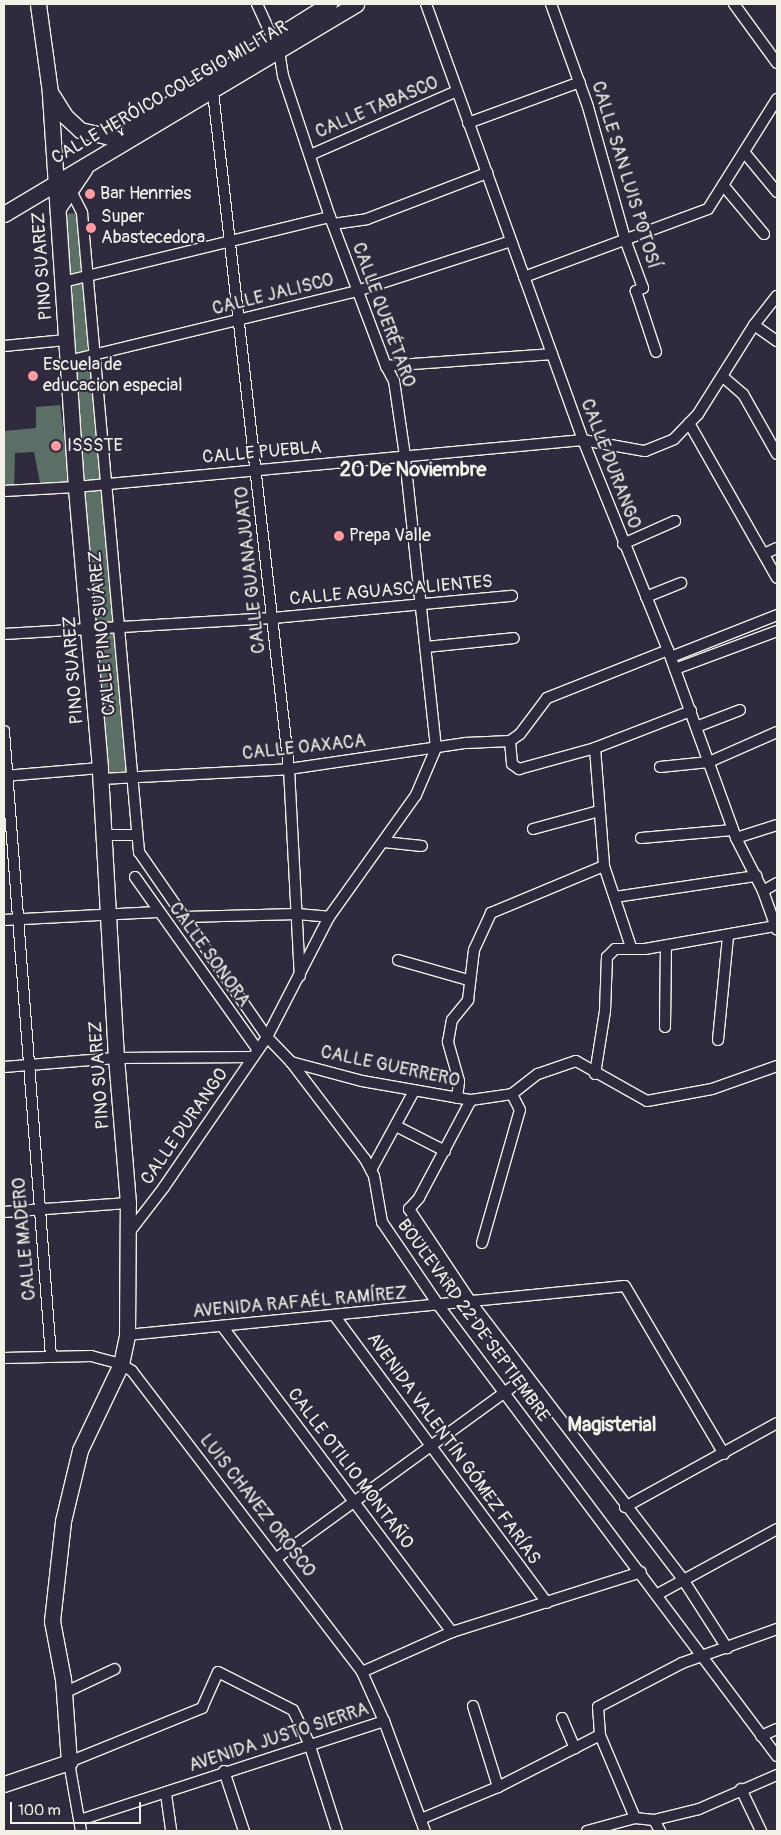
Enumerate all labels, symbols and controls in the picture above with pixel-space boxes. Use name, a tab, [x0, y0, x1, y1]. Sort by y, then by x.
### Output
street label: CALLE HERÓICO COLEGIO MILITAR	[48, 16, 292, 170]
street label: CALLE TABASCO	[312, 72, 442, 144]
street label: CALLE SAN LUIS POTOSÍ	[586, 79, 664, 271]
place label: Bar Henrries	[100, 183, 191, 205]
marker: Bar Henrries	[84, 188, 96, 200]
place label: Super Abastecedora	[101, 207, 205, 250]
street label: PINO SUAREZ	[28, 211, 58, 321]
marker: Super Abastecedora	[85, 222, 97, 234]
street label: CALLE QUERÉTARO	[347, 240, 419, 390]
street label: CALLE JALISCO	[210, 269, 336, 321]
place label: Escuela de educacion especial	[43, 355, 182, 398]
marker: Escuela de educacion especial	[27, 370, 39, 382]
street label: CALLE DURANGO	[575, 396, 645, 532]
place label: ISSSTE	[67, 435, 123, 457]
street label: CALLE PUEBLA	[201, 437, 323, 469]
marker: ISSSTE	[49, 439, 63, 453]
district label: 20 De Noviembre	[340, 457, 486, 481]
street label: CALLE GUANAJUATO	[231, 485, 271, 655]
place label: Prepa Valle	[349, 525, 431, 547]
marker: Prepa Valle	[333, 530, 345, 542]
street label: CALLE PINO SUÁREZ	[85, 550, 121, 716]
street label: CALLE AGUASCALIENTES	[289, 571, 493, 611]
street label: PINO SUAREZ	[59, 615, 89, 725]
street label: CALLE OAXACA	[241, 731, 367, 765]
street label: CALLE SONORA	[164, 898, 254, 1012]
street label: PINO SUAREZ	[85, 1020, 115, 1130]
street label: CALLE GUERRERO	[318, 1042, 462, 1092]
street label: CALLE DURANGO	[137, 1065, 233, 1189]
street label: CALLE MADERO	[9, 1177, 41, 1301]
street label: BOULEVARD 22 DE SEPTIEMBRE	[392, 1215, 554, 1427]
street label: AVENIDA RAFAÉL RAMÍREZ	[192, 1283, 408, 1323]
street label: AVENIDA VALENTÍN GÓMEZ FARÍAS	[362, 1329, 544, 1569]
street label: CALLE OTILIO MONTAÑO	[282, 1384, 418, 1554]
district label: Magisterial	[568, 1412, 656, 1436]
street label: LUIS CHAVEZ OROSCO	[195, 1430, 319, 1582]
street label: AVENIDA JUSTO SIERRA	[186, 1699, 372, 1777]
scale bar	[12, 1792, 144, 1824]
text: 100 m	[18, 1801, 61, 1820]

